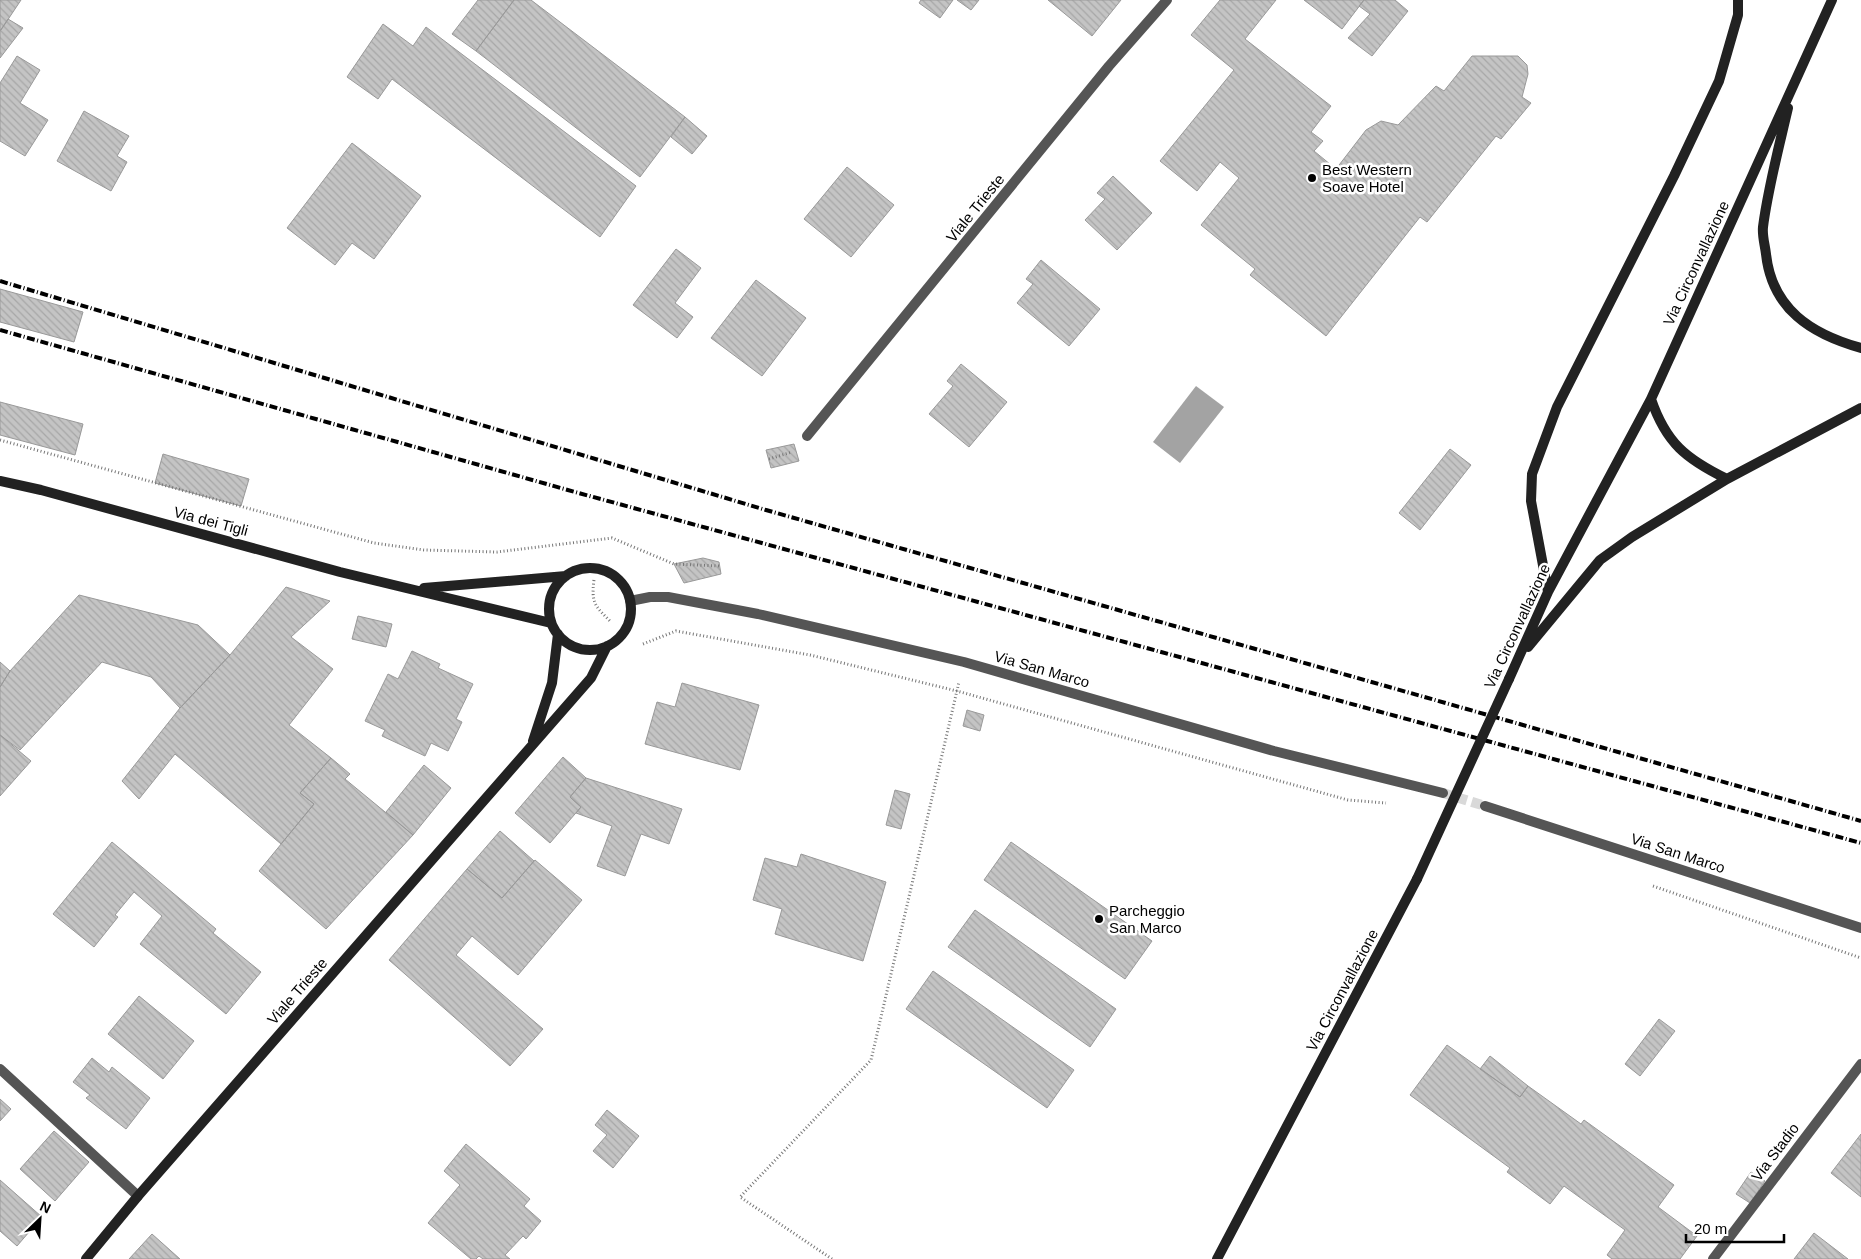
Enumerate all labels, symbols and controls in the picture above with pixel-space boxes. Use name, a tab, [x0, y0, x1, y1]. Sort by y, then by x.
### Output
place label: Best Western Soave Hotel	[1322, 161, 1412, 195]
street label: Viale Trieste	[943, 171, 1007, 245]
marker: Best Western Soave Hotel	[1306, 172, 1318, 184]
street label: Via Circonvallazione	[1660, 198, 1732, 328]
street label: Via dei Tigli	[172, 503, 250, 539]
street label: Via Circonvallazione	[1481, 561, 1553, 691]
street label: Via San Marco	[993, 647, 1091, 691]
street label: Via San Marco	[1629, 830, 1727, 876]
place label: Parcheggio San Marco	[1109, 902, 1185, 936]
marker: Parcheggio San Marco	[1093, 913, 1105, 925]
street label: Via Circonvallazione	[1303, 926, 1381, 1054]
street label: Viale Trieste	[264, 954, 330, 1028]
street label: Via Stadio	[1748, 1120, 1802, 1184]
north arrow	[15, 1194, 65, 1244]
text: N	[38, 1198, 53, 1217]
scale bar	[1686, 1212, 1784, 1244]
text: 20 m	[1694, 1220, 1727, 1237]

